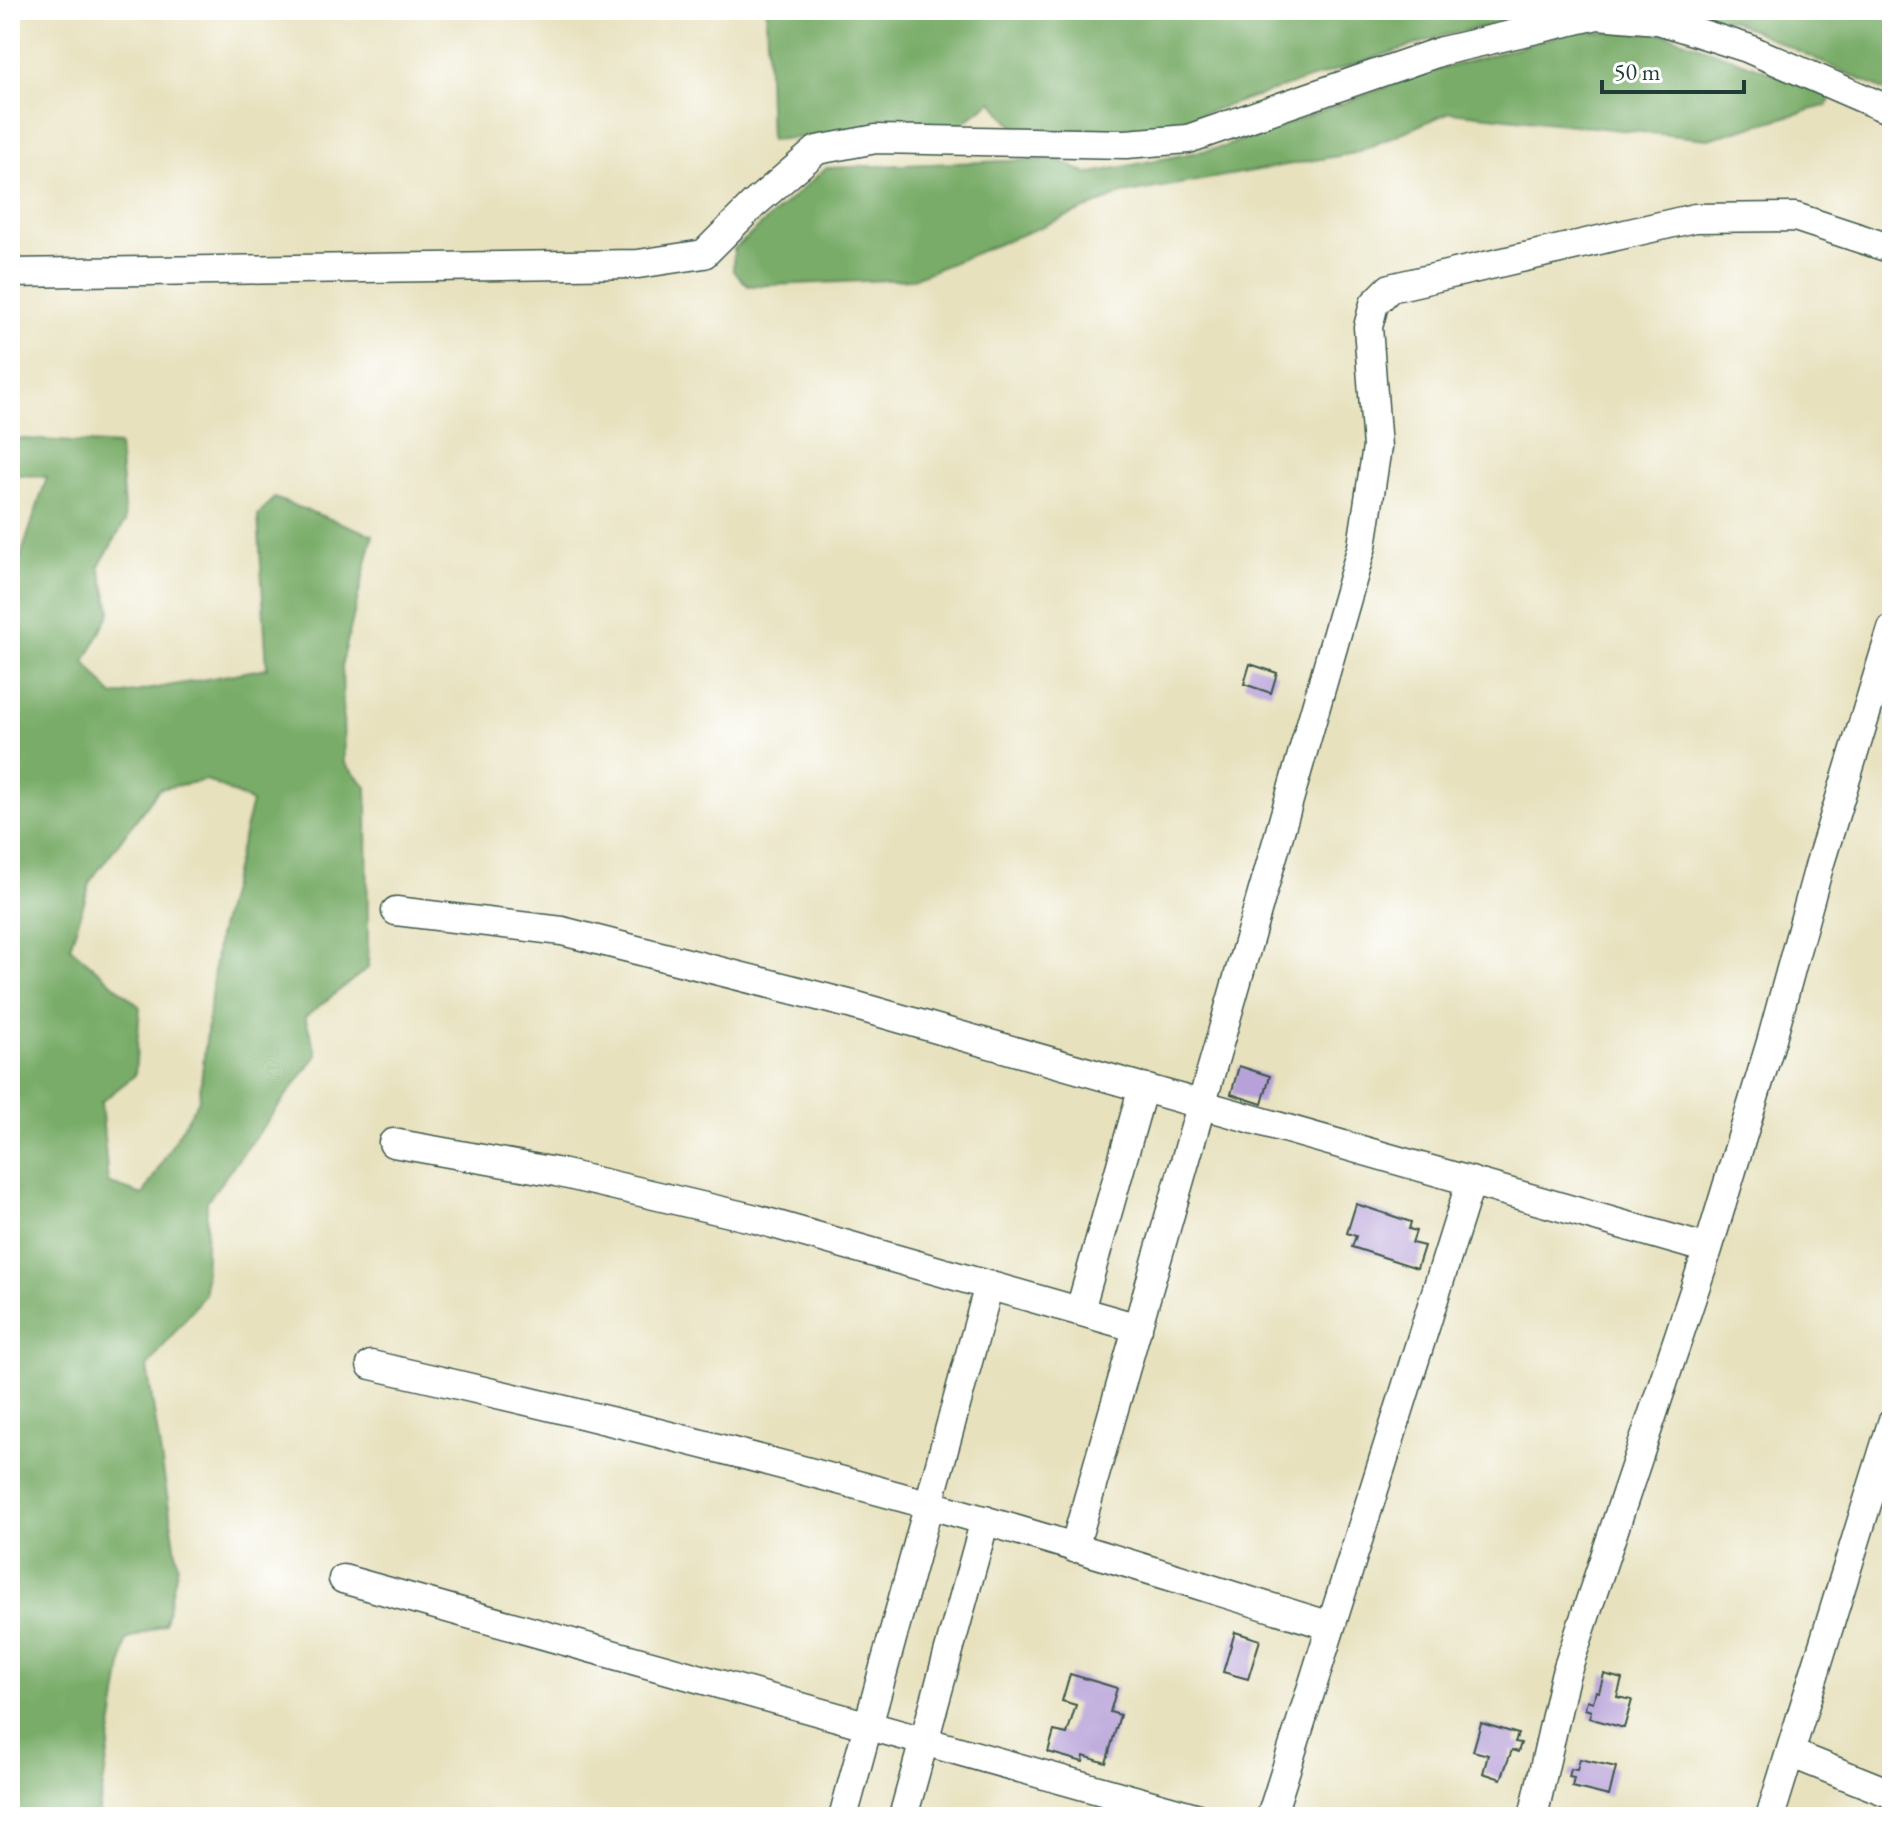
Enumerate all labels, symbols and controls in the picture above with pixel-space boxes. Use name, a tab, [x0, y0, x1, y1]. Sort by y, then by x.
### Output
scale bar	[1602, 44, 1744, 94]
text: 50 m	[1614, 56, 1661, 87]

